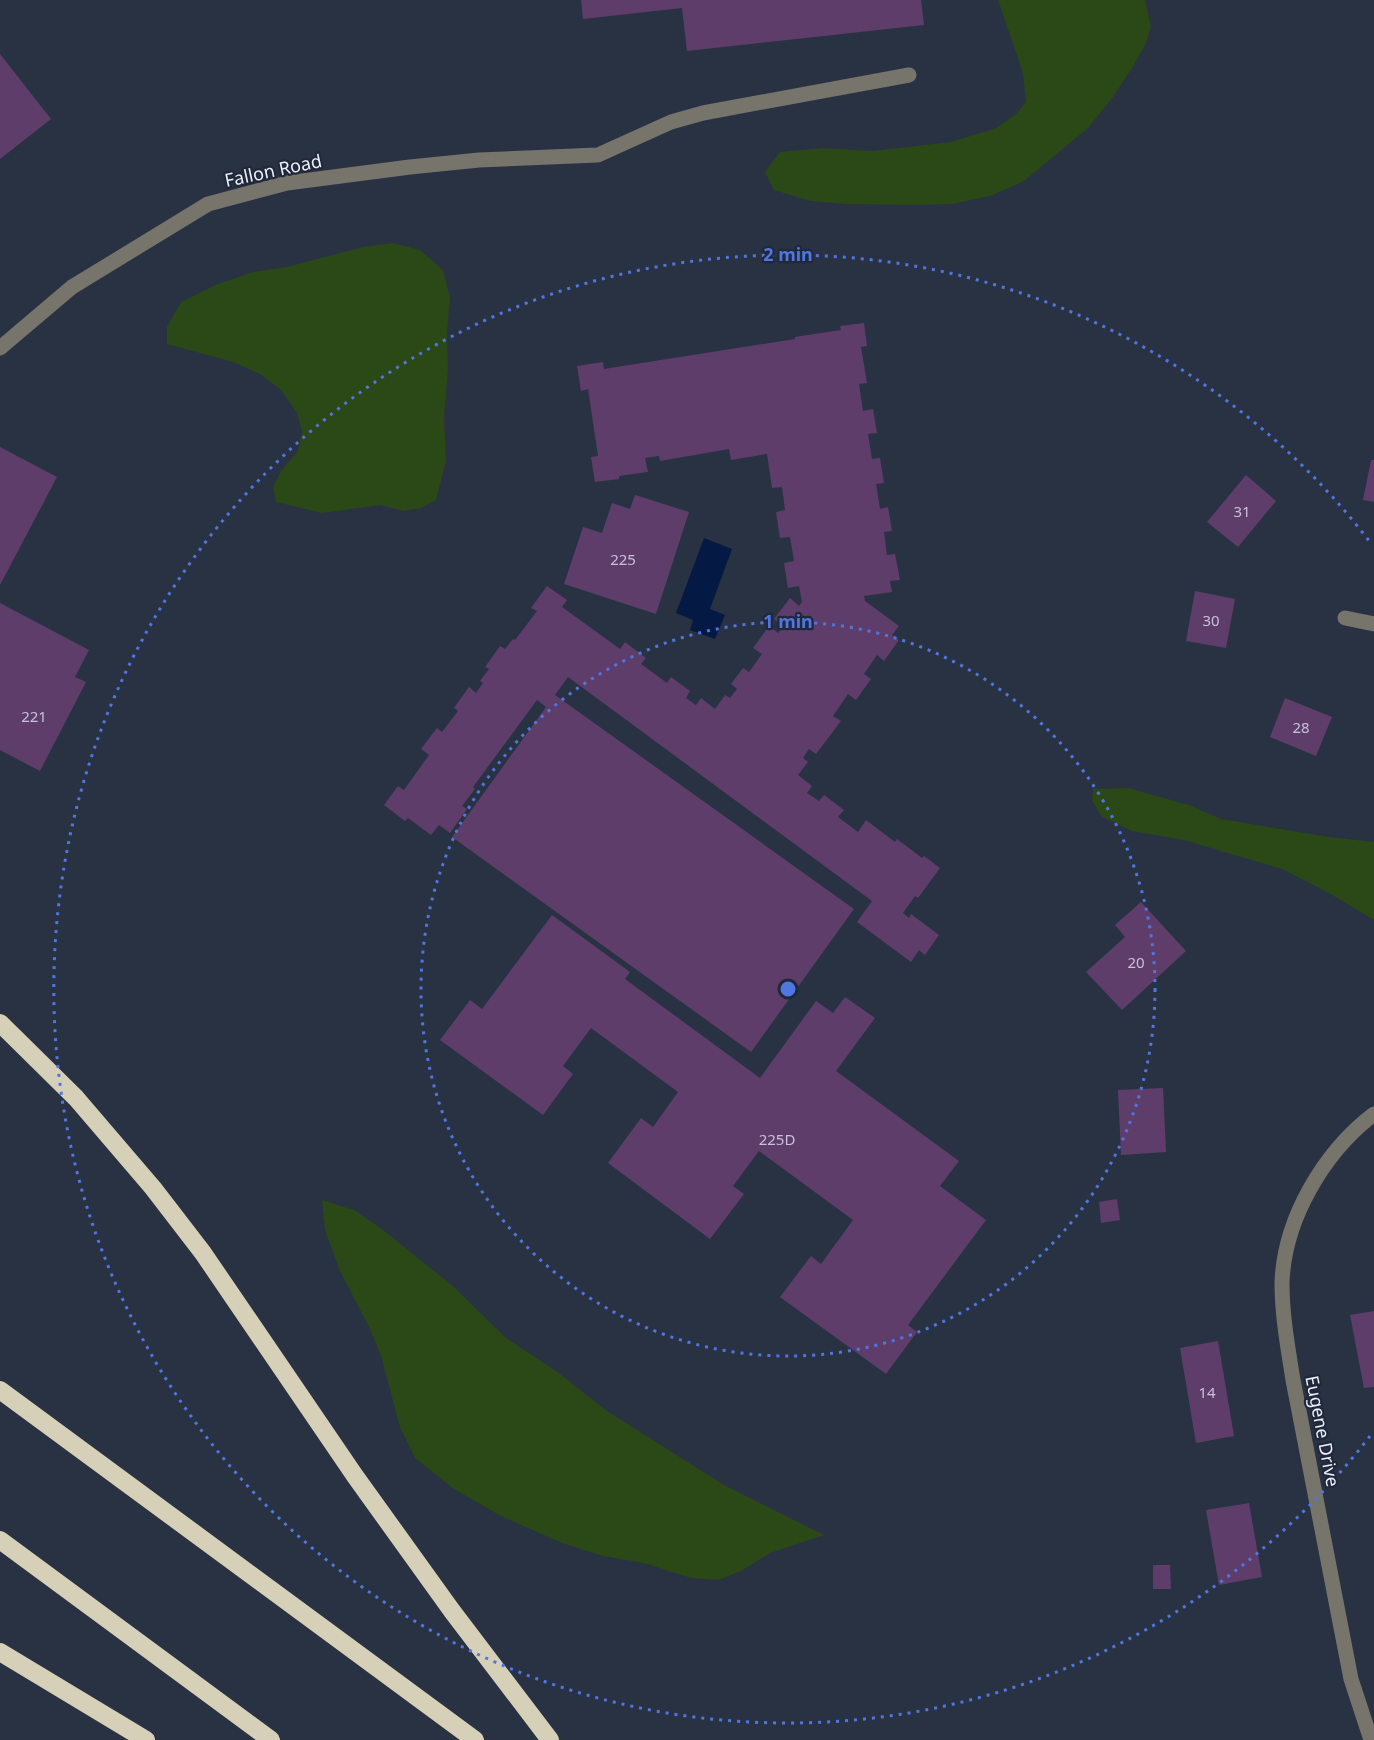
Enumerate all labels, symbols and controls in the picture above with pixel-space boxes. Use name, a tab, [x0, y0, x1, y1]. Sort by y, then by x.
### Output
street label: Fallon Road	[222, 148, 324, 192]
text: 2 min	[763, 242, 813, 266]
house number: 31	[1233, 501, 1251, 521]
house number: 225	[610, 549, 636, 569]
text: 1 min	[763, 609, 813, 633]
house number: 30	[1202, 610, 1220, 630]
house number: 221	[21, 706, 47, 726]
house number: 28	[1292, 717, 1310, 737]
house number: 20	[1127, 952, 1145, 972]
centre of rings	[778, 979, 798, 999]
house number: 225D	[759, 1129, 795, 1149]
street label: Eugene Drive	[1300, 1373, 1346, 1489]
house number: 14	[1198, 1382, 1216, 1402]

